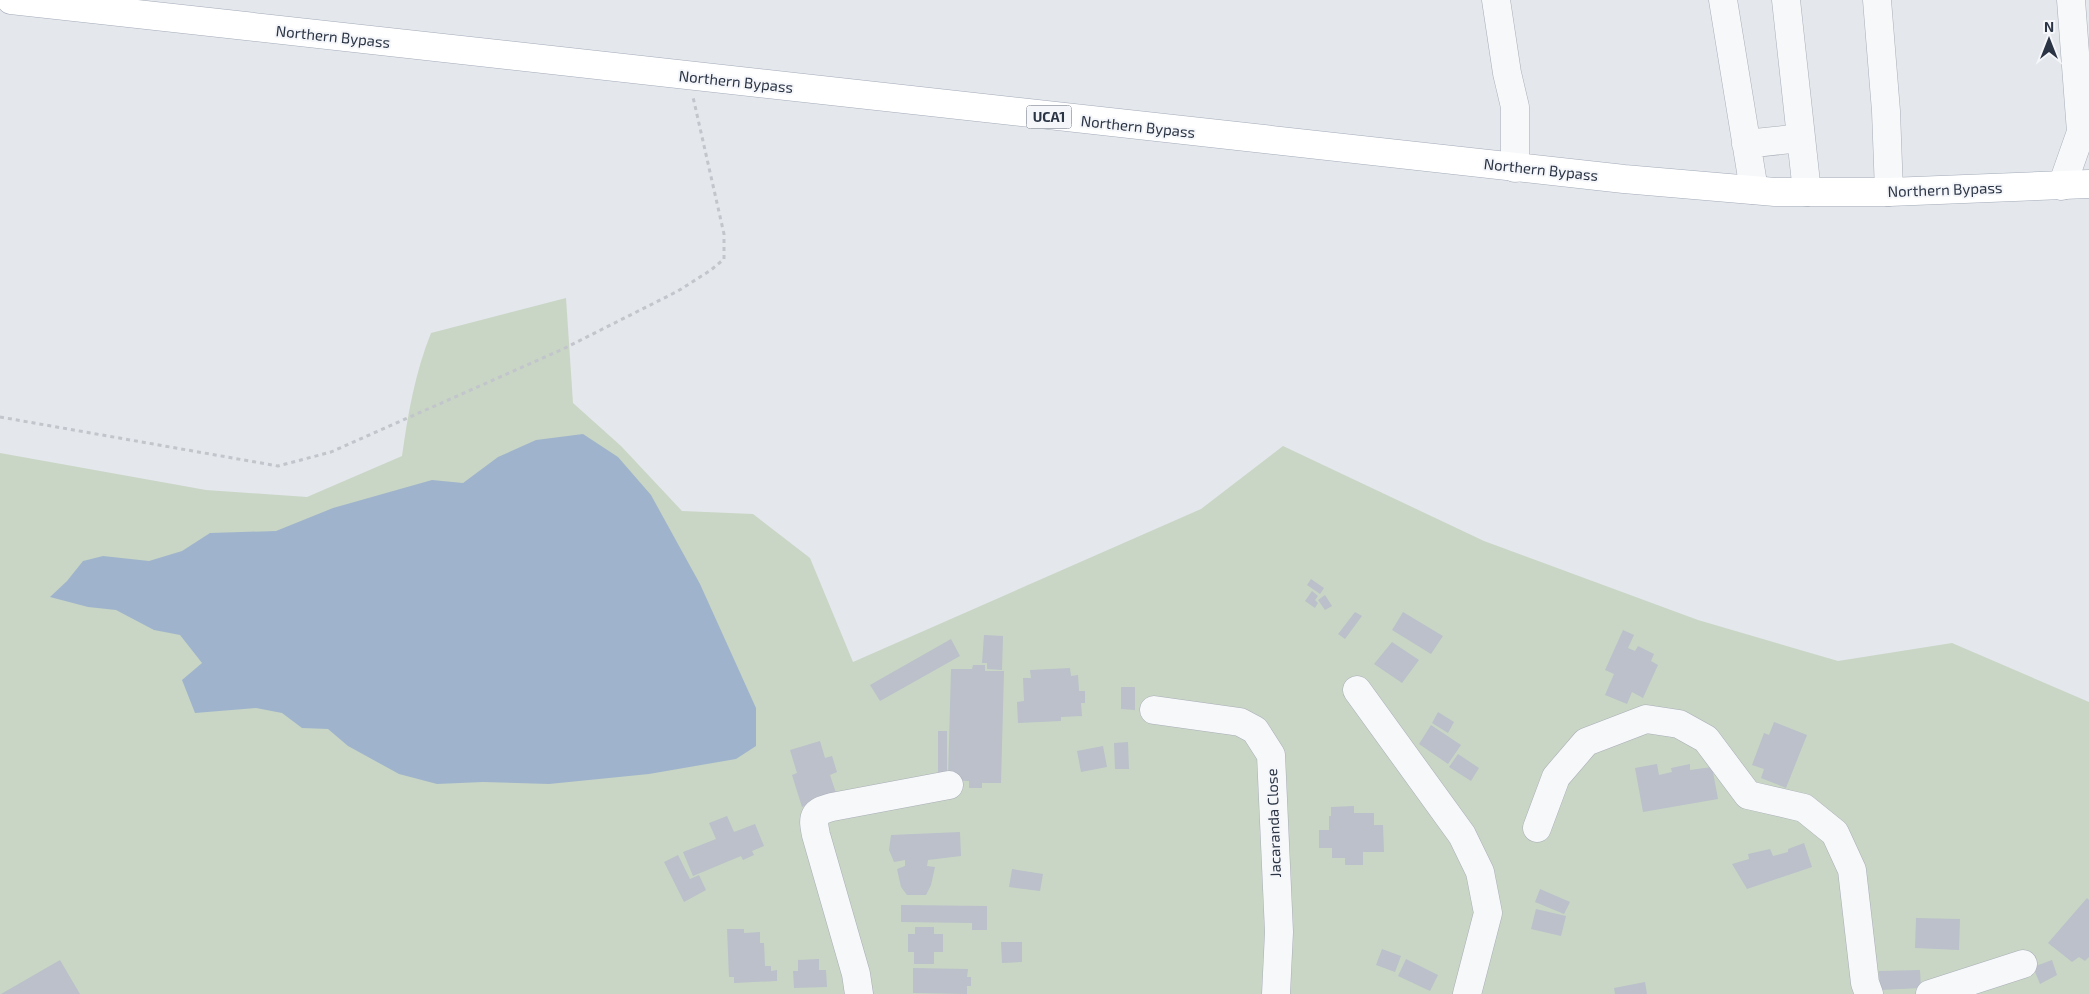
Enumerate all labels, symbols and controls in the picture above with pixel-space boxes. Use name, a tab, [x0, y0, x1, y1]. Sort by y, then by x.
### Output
north arrow	[2024, 15, 2074, 65]
text: N	[2044, 18, 2054, 35]
street label: Northern Bypass	[275, 21, 391, 51]
street label: Northern Bypass	[678, 66, 794, 96]
road number: UCA1	[1026, 105, 1072, 128]
street label: Northern Bypass	[1080, 111, 1196, 141]
street label: Northern Bypass	[1483, 154, 1599, 184]
street label: Northern Bypass	[1887, 178, 2003, 200]
street label: Jacaranda Close	[1262, 768, 1284, 878]

